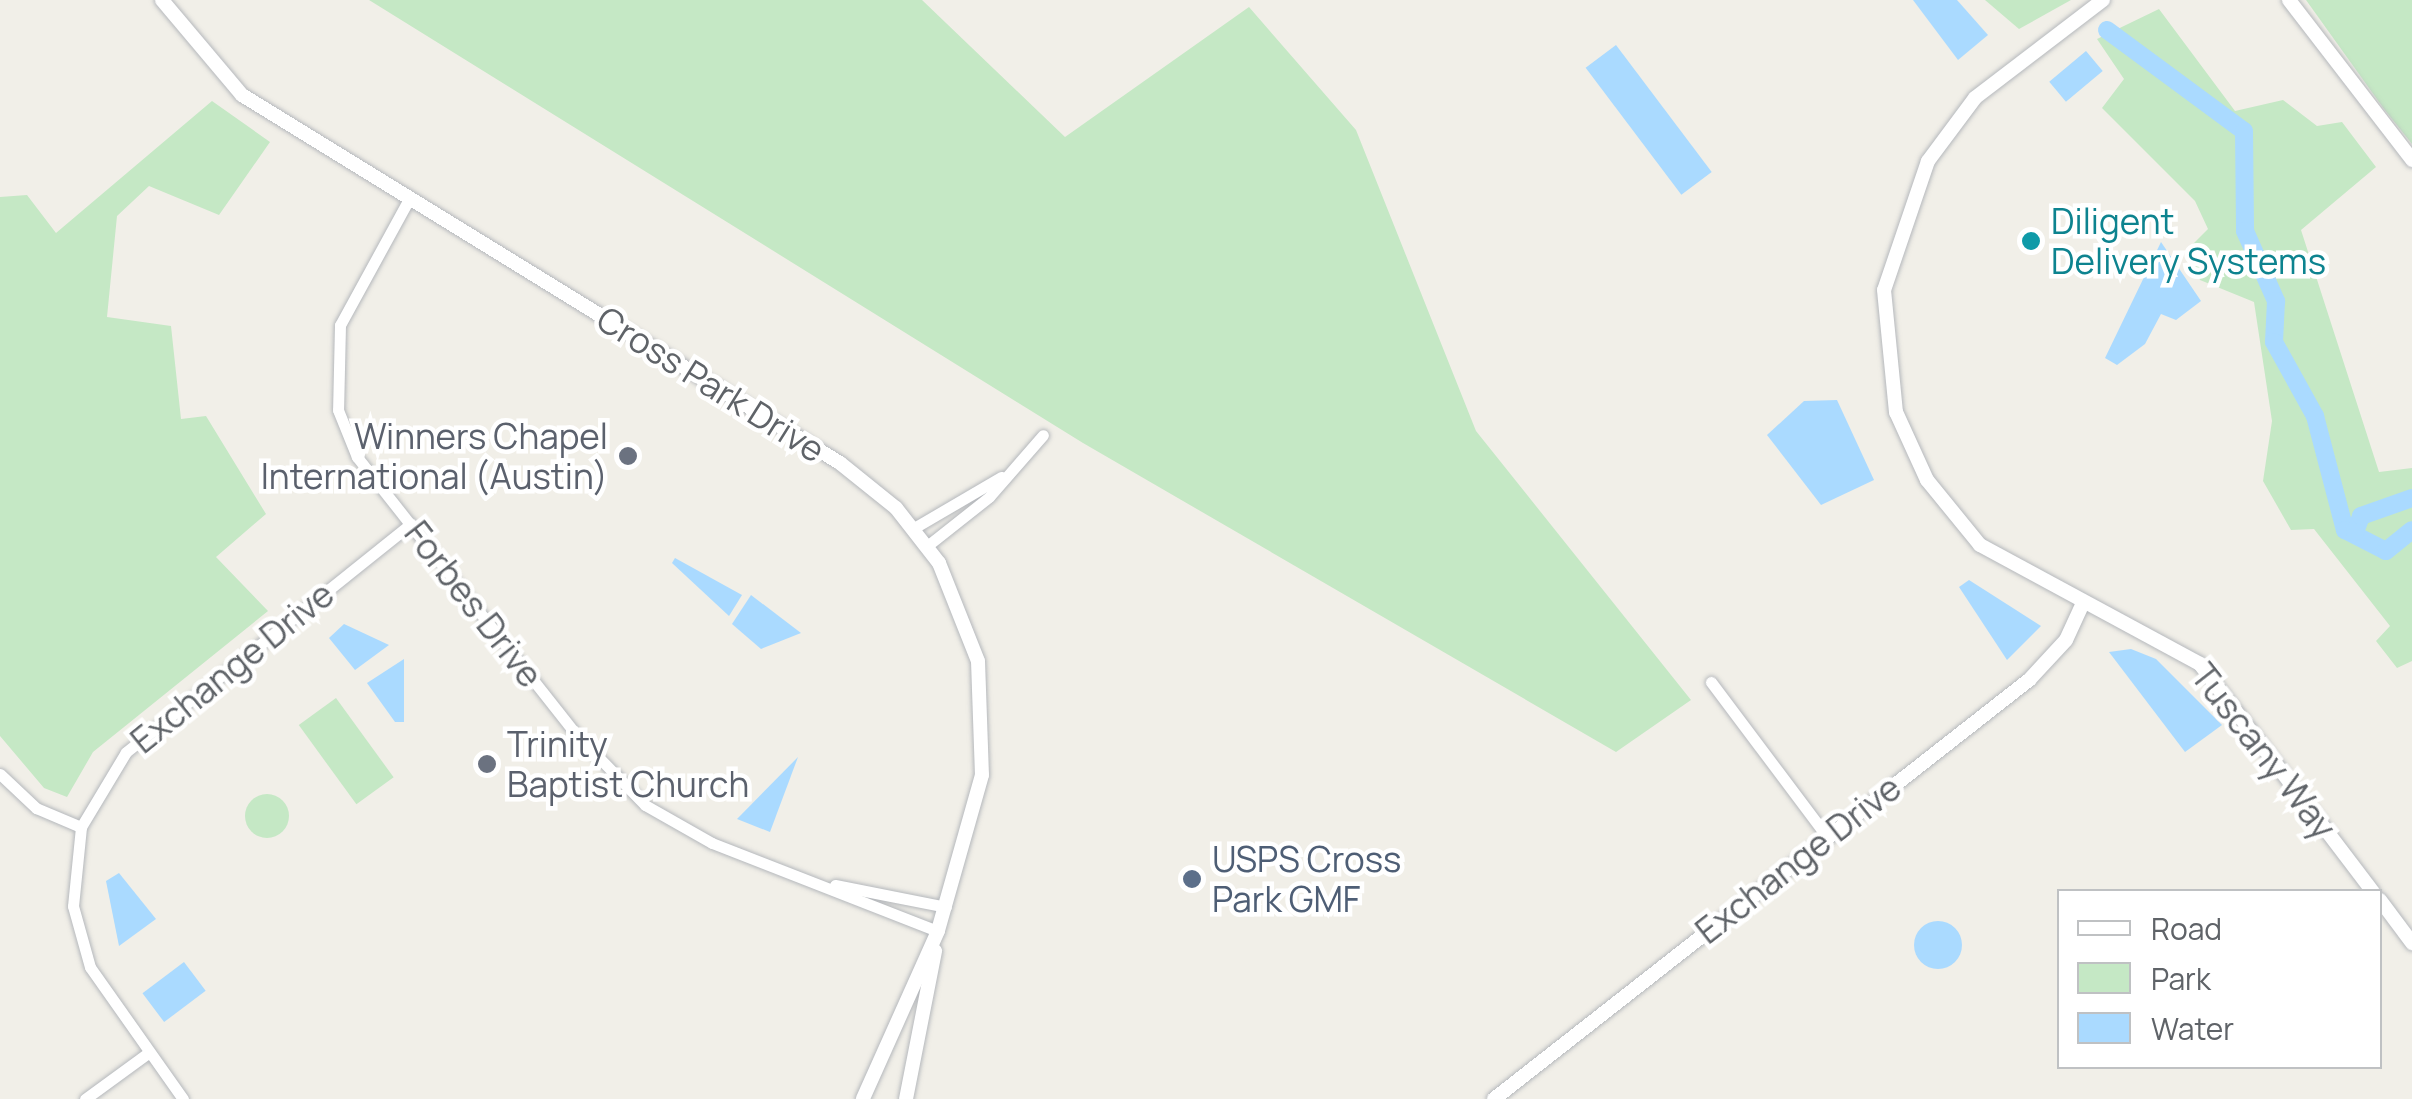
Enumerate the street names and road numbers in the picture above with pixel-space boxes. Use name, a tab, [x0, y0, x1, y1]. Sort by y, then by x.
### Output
street label: Cross Park Drive	[590, 297, 832, 471]
street label: Forbes Drive	[396, 513, 552, 695]
street label: Exchange Drive	[122, 573, 342, 761]
street label: Tuscany Way	[2183, 655, 2345, 847]
street label: Exchange Drive	[1687, 766, 1909, 952]

